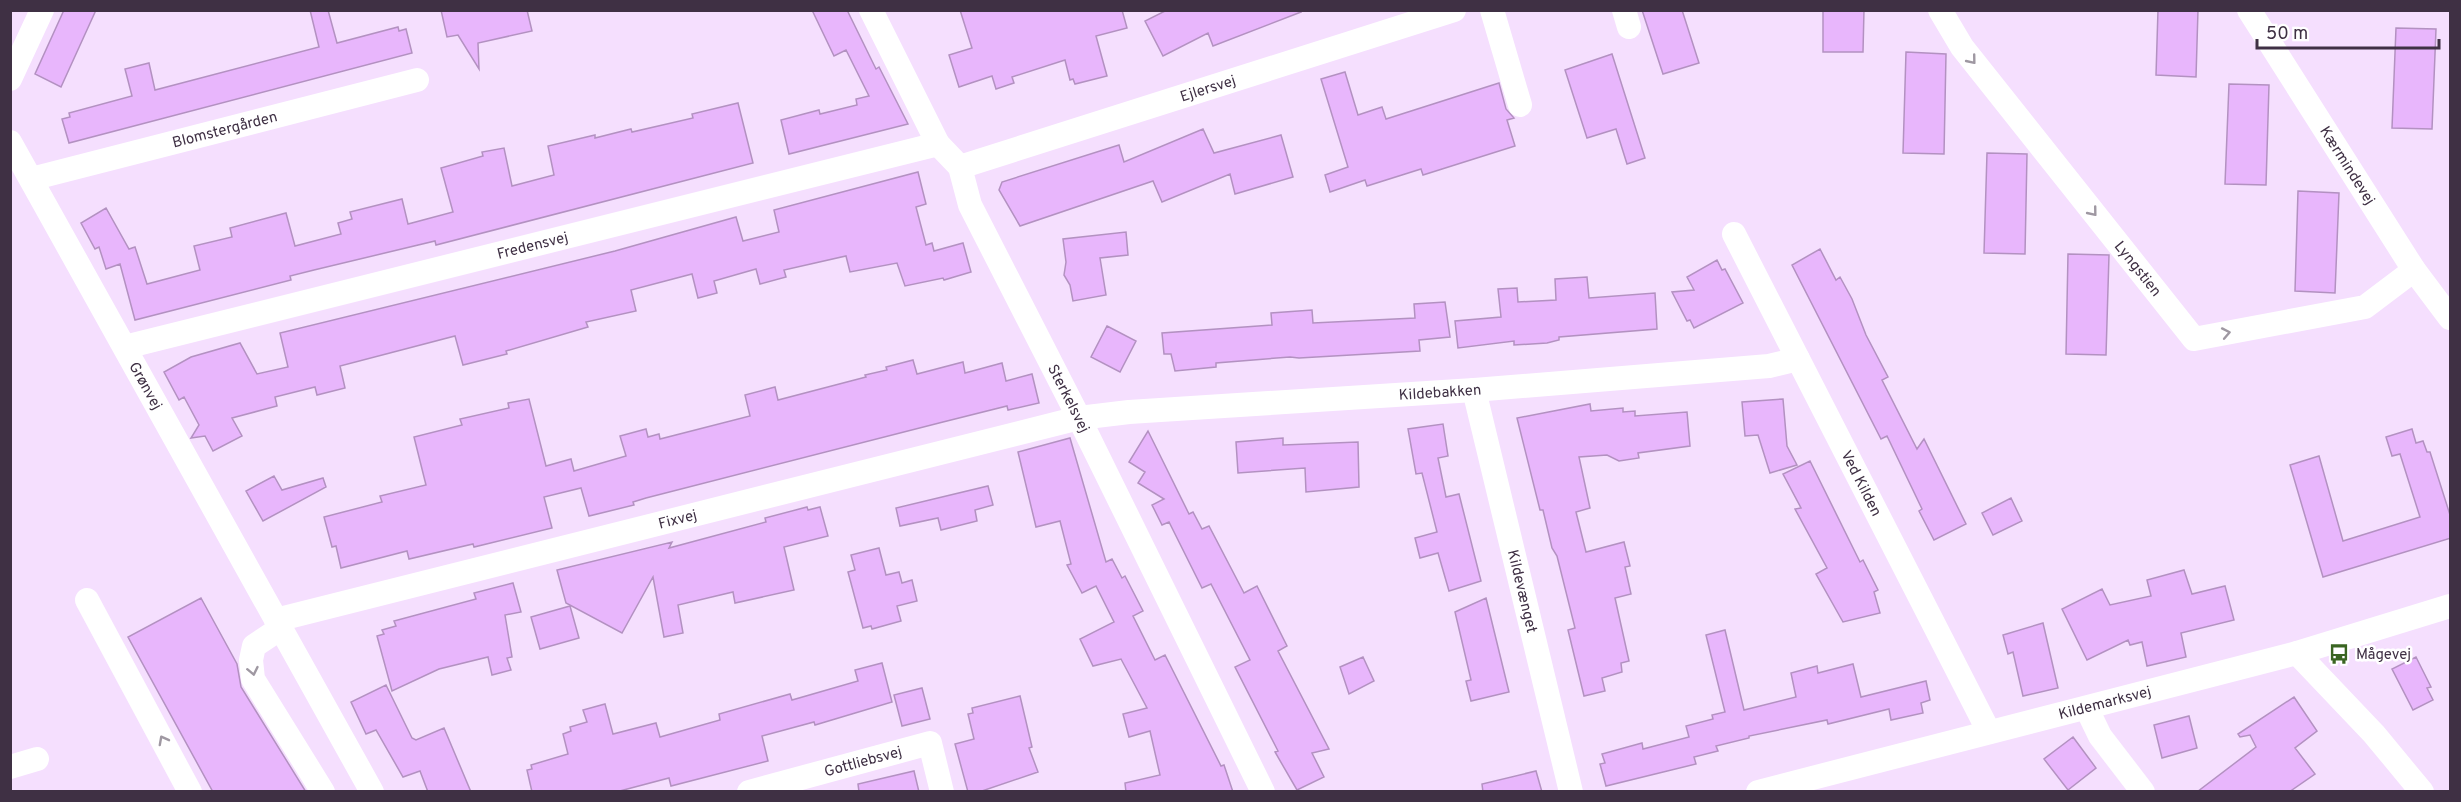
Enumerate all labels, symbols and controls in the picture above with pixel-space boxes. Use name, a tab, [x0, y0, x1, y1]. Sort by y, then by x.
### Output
scale bar	[2257, 12, 2438, 50]
text: 50 m	[2266, 23, 2308, 46]
one-way arrow	[1964, 53, 1975, 64]
street label: Ejlersvej	[1178, 72, 1238, 107]
street label: Blomstergården	[171, 108, 280, 153]
street label: Kærmindevej	[2314, 123, 2378, 209]
one-way arrow	[2086, 205, 2097, 216]
street label: Fredensvej	[495, 229, 570, 265]
street label: Lyngstien	[2109, 238, 2165, 301]
one-way arrow	[2221, 327, 2231, 340]
street label: Grønvej	[123, 359, 165, 414]
street label: Sterkelsvej	[1042, 362, 1093, 436]
street label: Kildebakken	[1398, 381, 1482, 406]
street label: Ved Kilden	[1836, 448, 1885, 520]
street label: Fixvej	[656, 506, 699, 534]
street label: Kildevænget	[1502, 548, 1540, 635]
bus stop icon: Mågevej	[2327, 642, 2351, 666]
place label: Mågevej	[2356, 646, 2411, 665]
one-way arrow	[246, 666, 259, 676]
street label: Kildemarksvej	[2057, 683, 2153, 725]
one-way arrow	[159, 736, 170, 746]
street label: Gottliebsvej	[822, 743, 904, 782]

